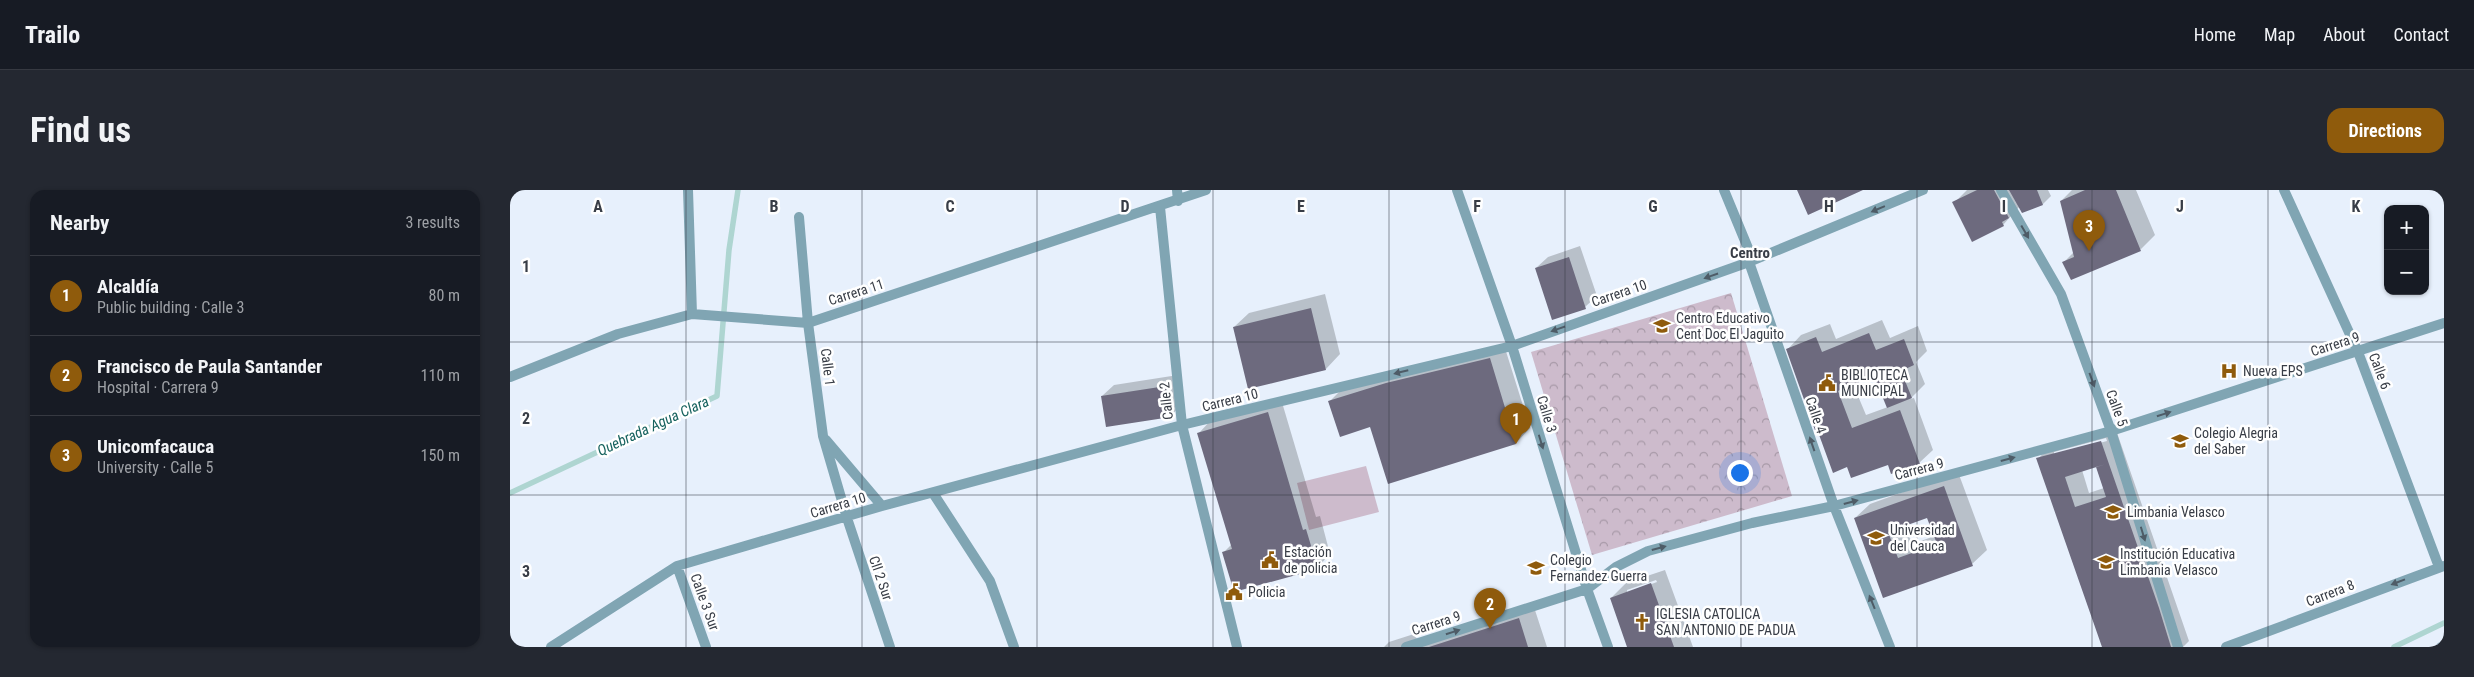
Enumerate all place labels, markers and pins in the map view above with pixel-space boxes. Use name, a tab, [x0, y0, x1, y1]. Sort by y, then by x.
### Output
pin: 3	[2073, 210, 2105, 251]
place label: Centro Educativo Cent Doc El Jaguito	[1676, 310, 1784, 342]
school or university icon: Centro Educativo Cent Doc El Jaguito	[1652, 316, 1672, 336]
hospital icon: Nueva EPS	[2219, 361, 2239, 381]
place label: Nueva EPS	[2243, 363, 2303, 379]
place label: BIBLIOTECA MUNICIPAL	[1841, 367, 1908, 399]
public building icon: BIBLIOTECA MUNICIPAL	[1817, 373, 1837, 393]
pin: 1	[1500, 403, 1532, 444]
place label: Colegio Alegria del Saber	[2194, 425, 2278, 457]
school or university icon: Colegio Alegria del Saber	[2170, 431, 2190, 451]
school or university icon: Limbania Velasco	[2103, 502, 2123, 522]
place label: Limbania Velasco	[2127, 504, 2225, 520]
place label: Universidad del Cauca	[1890, 522, 1955, 554]
school or university icon: Universidad del Cauca	[1866, 528, 1886, 548]
place label: Estación de policia	[1284, 544, 1337, 576]
place label: Institución Educativa Limbania Velasco	[2120, 546, 2235, 578]
public building icon: Estación de policia	[1260, 550, 1280, 570]
place label: Colegio Fernandez Guerra	[1550, 552, 1647, 584]
school or university icon: Institución Educativa Limbania Velasco	[2096, 552, 2116, 572]
school or university icon: Colegio Fernandez Guerra	[1526, 558, 1546, 578]
public building icon: Policia	[1224, 582, 1244, 602]
place label: Policia	[1248, 584, 1286, 600]
pin: 2	[1474, 588, 1506, 629]
place label: IGLESIA CATOLICA SAN ANTONIO DE PADUA	[1656, 606, 1796, 638]
church icon: IGLESIA CATOLICA SAN ANTONIO DE PADUA	[1632, 612, 1652, 632]

